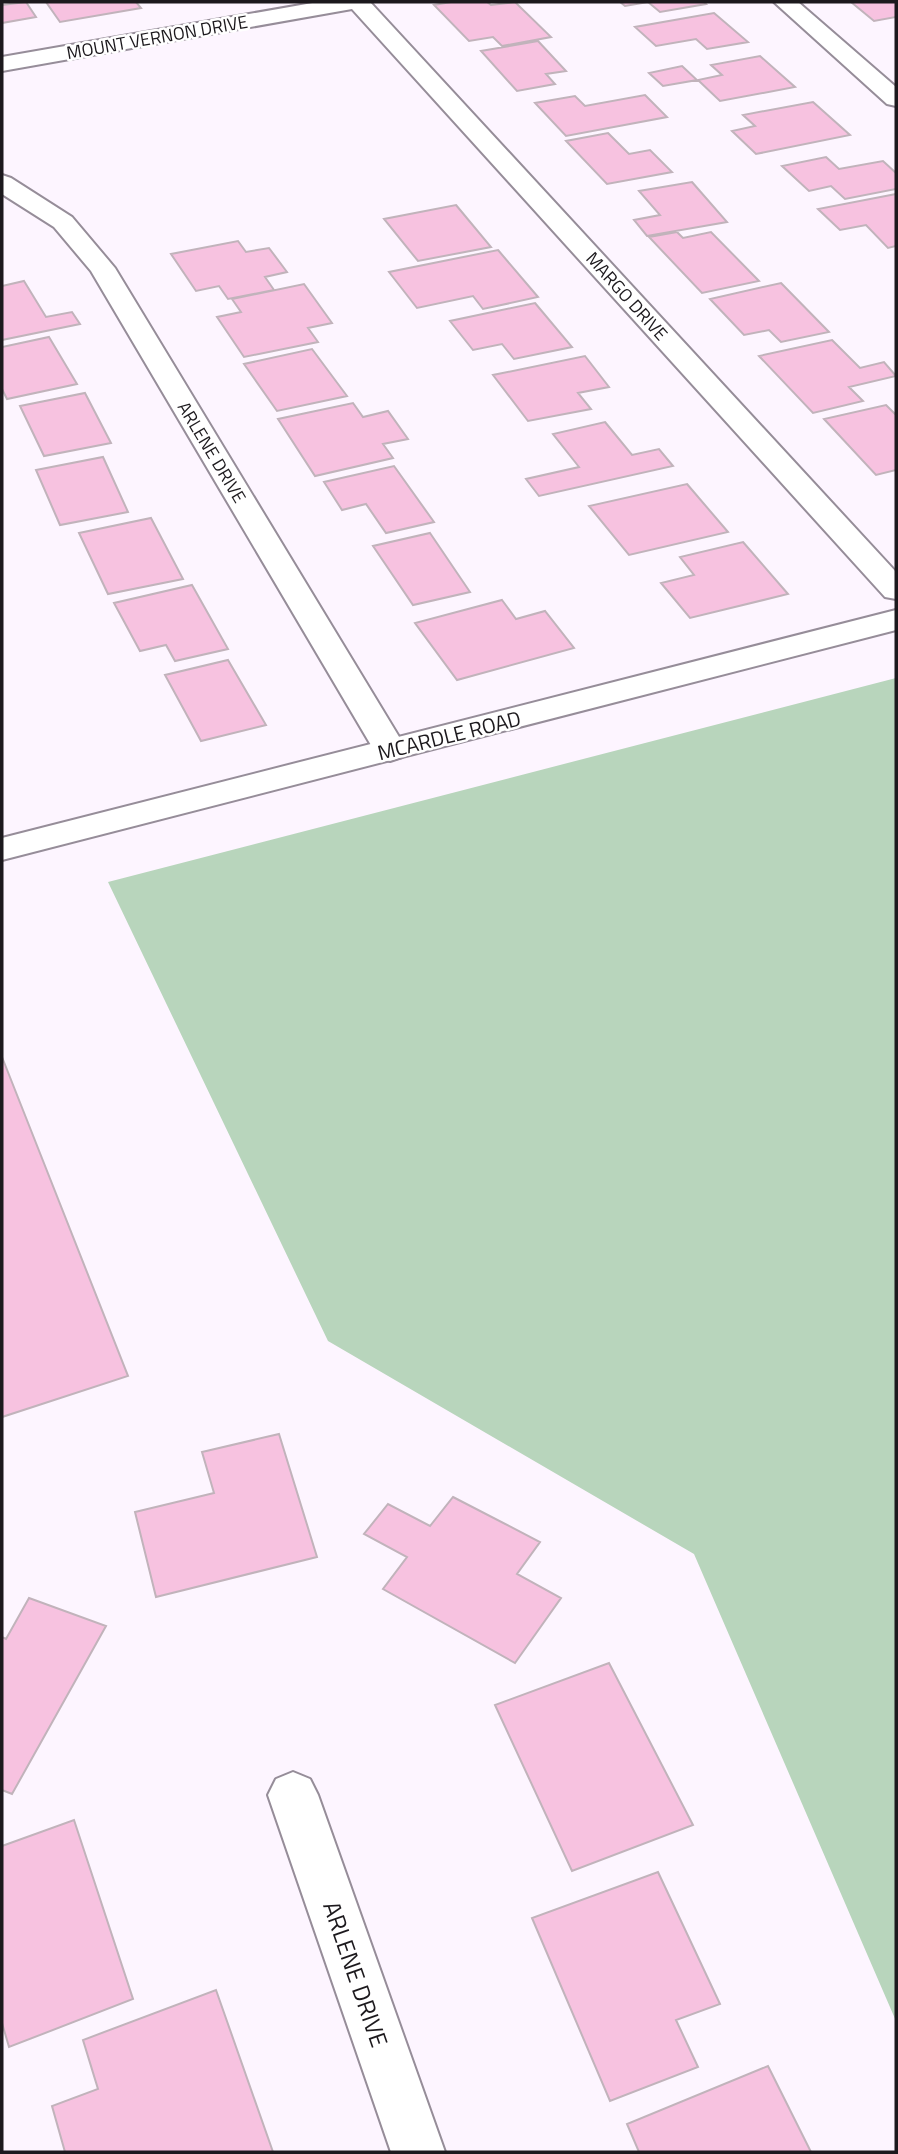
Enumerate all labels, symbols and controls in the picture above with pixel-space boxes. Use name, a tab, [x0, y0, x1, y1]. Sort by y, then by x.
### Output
street label: MOUNT VERNON DRIVE	[64, 8, 250, 66]
street label: MARGO DRIVE	[580, 246, 674, 346]
street label: ARLENE DRIVE	[171, 396, 253, 508]
street label: MCARDLE ROAD	[374, 702, 524, 768]
street label: ARLENE DRIVE	[314, 1896, 398, 2052]

